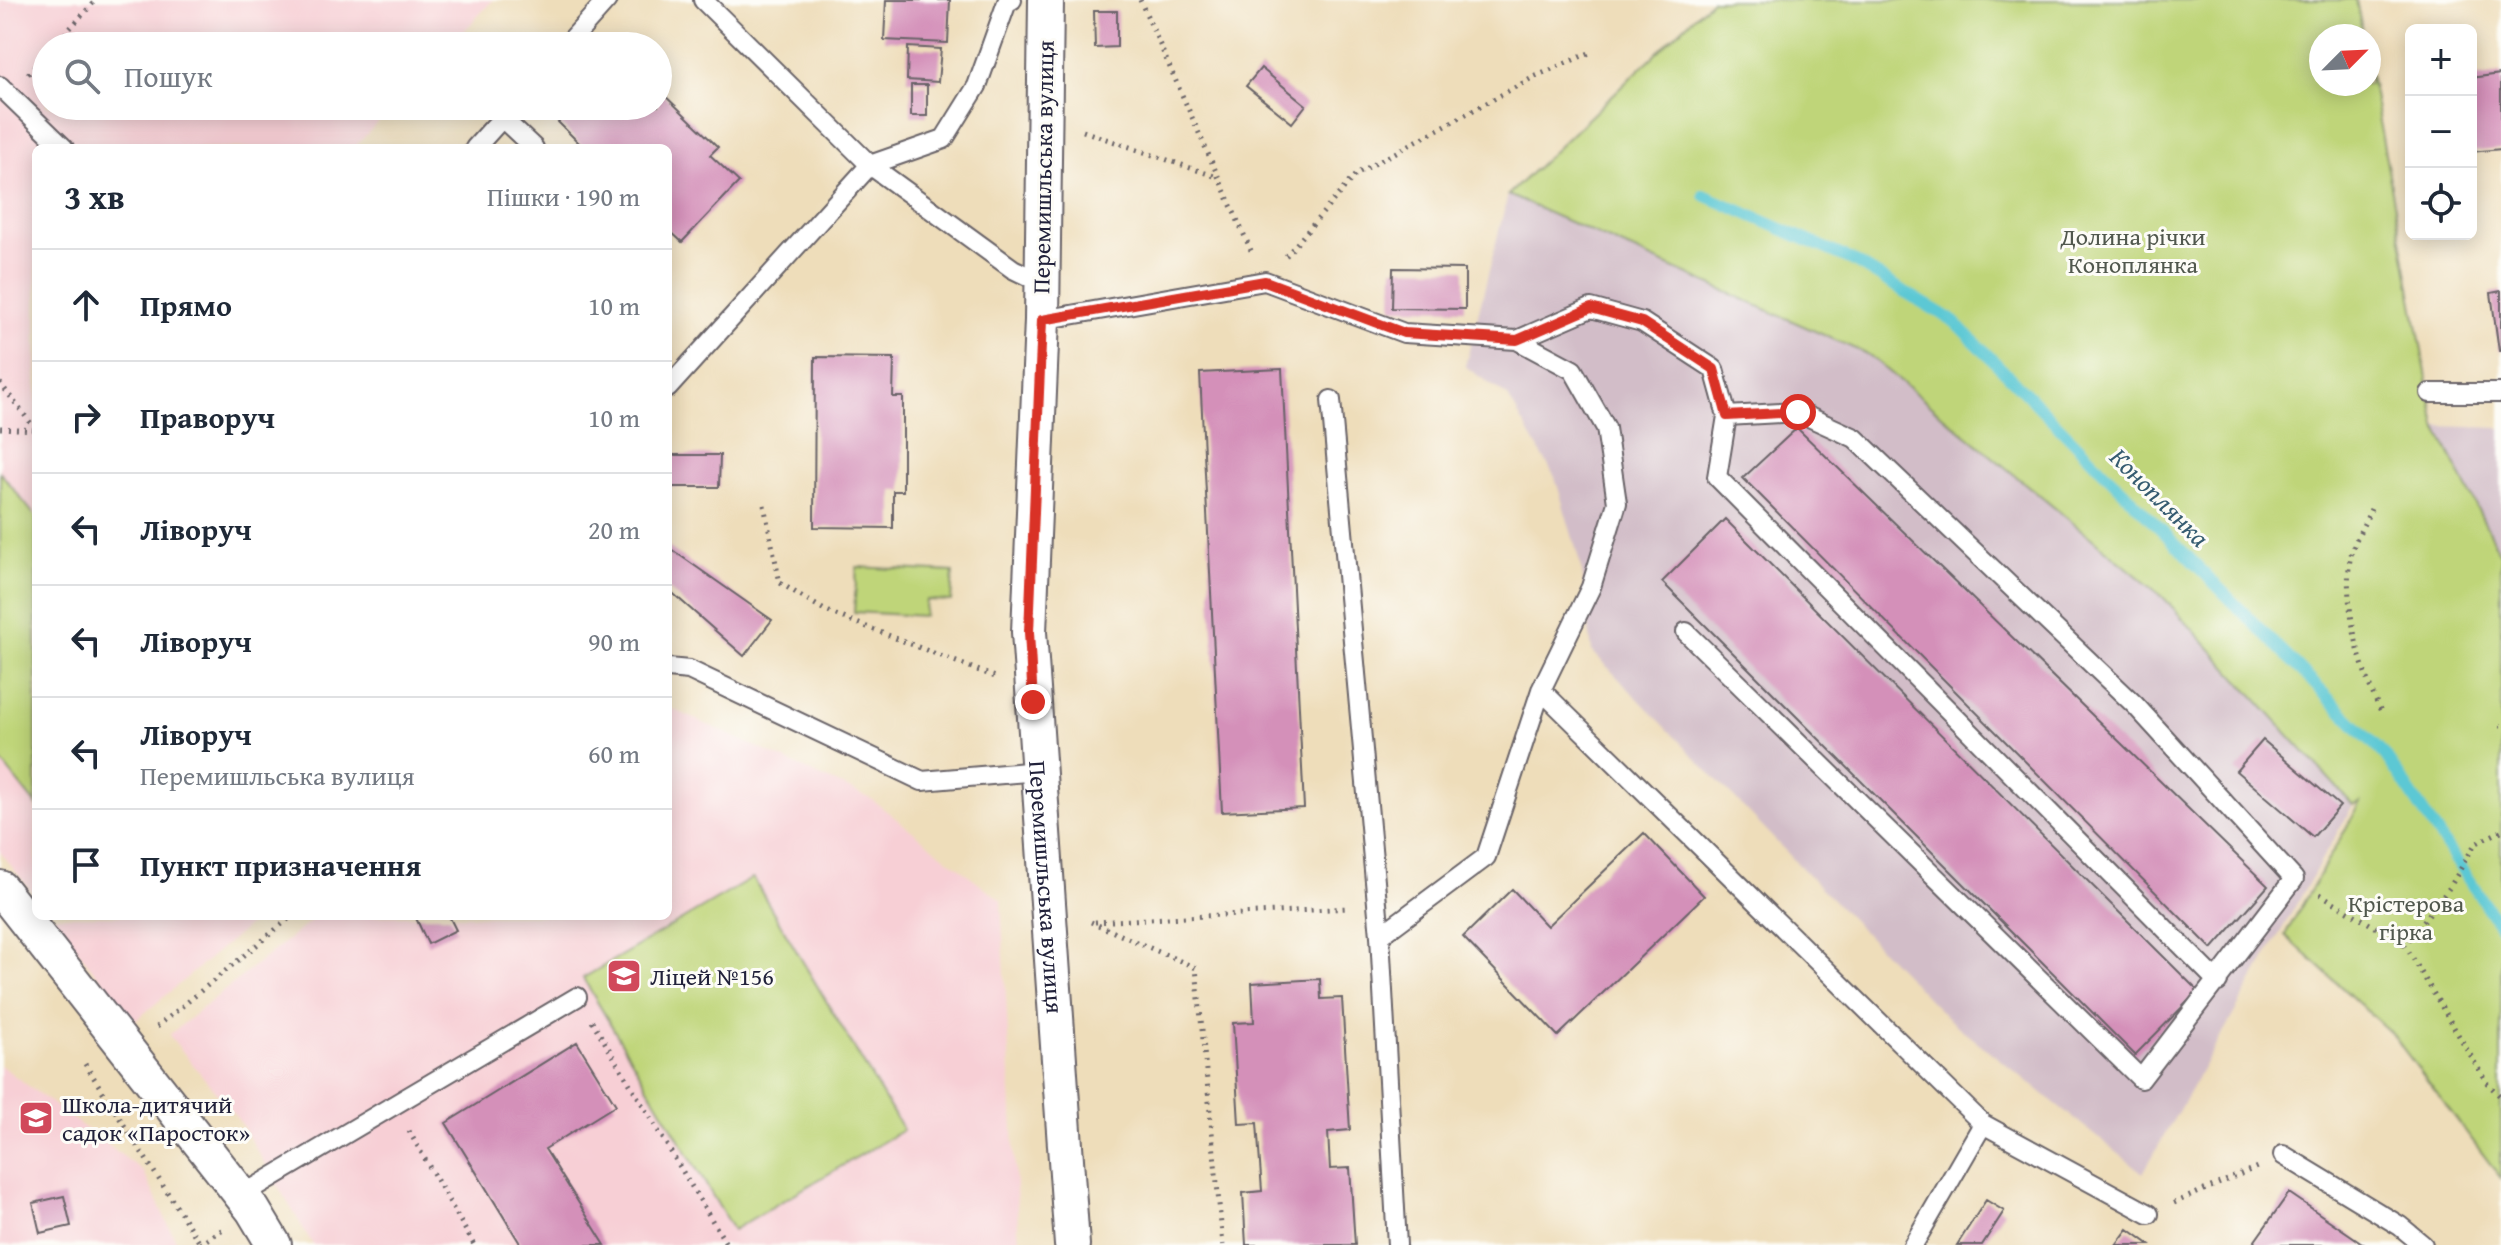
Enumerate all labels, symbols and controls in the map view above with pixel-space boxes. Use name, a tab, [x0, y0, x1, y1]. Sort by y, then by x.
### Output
north arrow	[2309, 24, 2381, 96]
map controls	[2405, 24, 2477, 240]
button: +	[2405, 24, 2477, 96]
search box	[32, 32, 672, 120]
street label: Перемишльська вулиця	[1023, 40, 1063, 294]
icon: search	[60, 54, 104, 98]
text: Пошук	[124, 54, 212, 98]
button: −	[2405, 96, 2477, 168]
button: locate	[2405, 168, 2477, 240]
text: 3 хв	[64, 172, 125, 221]
text: Пішки · 190 m	[487, 177, 640, 216]
park label: Долина річки Коноплянка	[2059, 219, 2206, 282]
icon: ahead	[64, 283, 108, 327]
text: Прямо	[140, 283, 232, 327]
text: 10 m	[588, 286, 640, 325]
route start	[1780, 394, 1816, 430]
icon: right	[64, 395, 108, 439]
text: Праворуч	[140, 395, 275, 439]
text: 10 m	[588, 398, 640, 437]
water label: Коноплянка	[2101, 438, 2219, 556]
icon: left	[64, 507, 108, 551]
text: Ліворуч	[140, 507, 252, 551]
text: 20 m	[588, 510, 640, 549]
icon: left	[64, 619, 108, 663]
text: Ліворуч	[140, 619, 252, 663]
text: 90 m	[588, 622, 640, 661]
route end	[1015, 684, 1051, 720]
text: Ліворуч	[140, 712, 252, 756]
icon: left	[64, 731, 108, 775]
text: 60 m	[588, 734, 640, 773]
text: Перемишльська вулиця	[140, 756, 415, 795]
street label: Перемишльська вулиця	[1021, 759, 1073, 1015]
icon: arrive	[64, 843, 108, 887]
text: Пункт призначення	[140, 843, 421, 887]
park label: Крістерова гірка	[2348, 886, 2465, 949]
school or university icon: Ліцей №156	[605, 957, 643, 995]
place label: Ліцей №156	[650, 959, 774, 994]
place label: Школа-дитячий садок «Паросток»	[62, 1087, 250, 1150]
school or university icon: Школа-дитячий садок «Паросток»	[17, 1099, 55, 1137]

